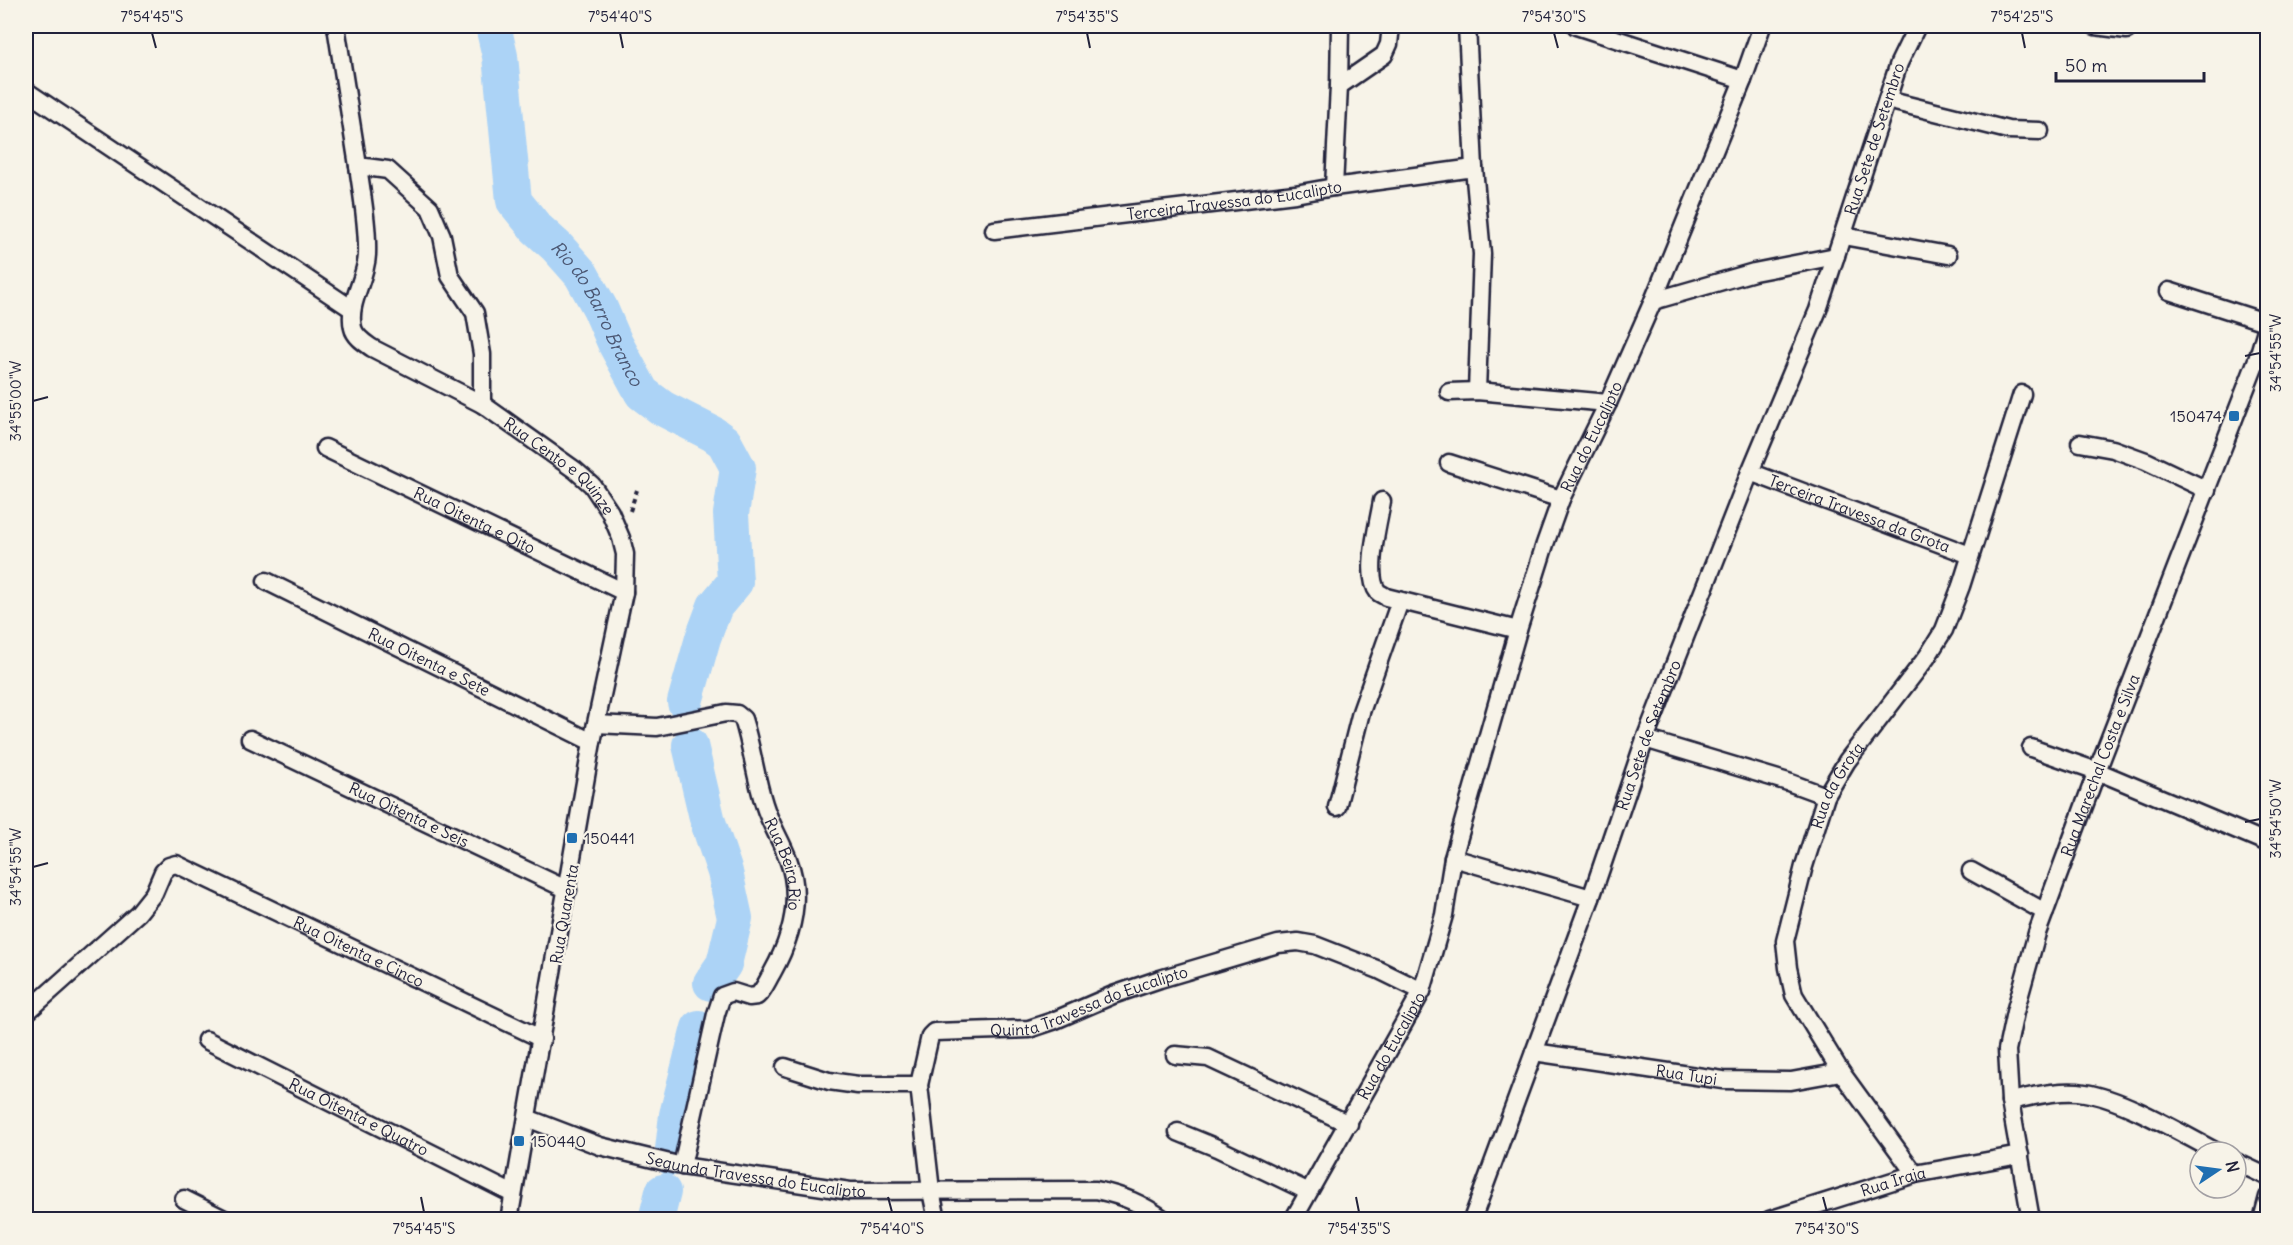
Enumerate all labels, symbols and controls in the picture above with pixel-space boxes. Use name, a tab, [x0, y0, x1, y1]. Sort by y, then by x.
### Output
text: 7°54'45"S	[121, 7, 183, 26]
text: 7°54'40"S	[588, 7, 652, 26]
text: 7°54'35"S	[1055, 7, 1119, 26]
text: 7°54'30"S	[1522, 7, 1586, 26]
text: 7°54'25"S	[1991, 7, 2053, 26]
scale bar	[2056, 45, 2204, 83]
text: 50 m	[2065, 54, 2107, 77]
street label: Rua Sete de Setembro	[1840, 60, 1908, 217]
street label: Terceira Travessa do Eucalipto	[1125, 176, 1343, 224]
water label: Rio do Barro Branco	[546, 236, 649, 391]
text: 34°54'55"W	[2266, 313, 2285, 392]
text: 34°55'00"W	[6, 360, 25, 441]
street label: Rua do Eucalipto	[1556, 378, 1626, 495]
place label: 150474	[2170, 406, 2222, 426]
marker: 150474	[2227, 409, 2241, 423]
street label: Rua Cento e Quinze	[500, 413, 619, 518]
street label: Terceira Travessa da Grota	[1766, 470, 1953, 557]
street label: Rua Oitenta e Oito	[411, 482, 539, 558]
street label: Rua Oitenta e Sete	[365, 623, 493, 700]
street label: Rua Sete de Setembro	[1612, 657, 1685, 813]
street label: Rua Marechal Costa e Silva	[2056, 671, 2144, 859]
street label: Rua da Grota	[1806, 738, 1868, 831]
street label: Rua Oitenta e Seis	[346, 777, 472, 852]
text: 34°54'50"W	[2266, 779, 2285, 859]
street label: Rua Beira Rio	[760, 814, 805, 912]
text: 34°54'55"W	[6, 827, 25, 906]
place label: 150441	[584, 828, 635, 848]
marker: 150441	[565, 831, 579, 845]
street label: Rua Quarenta	[545, 862, 583, 966]
street label: Rua Oitenta e Cinco	[290, 912, 427, 991]
street label: Quinta Travessa do Eucalipto	[990, 961, 1190, 1040]
street label: Rua do Eucalipto	[1353, 988, 1430, 1103]
street label: Rua Tupi	[1654, 1060, 1718, 1089]
street label: Rua Oitenta e Quatro	[286, 1073, 432, 1160]
place label: 150440	[531, 1131, 586, 1151]
marker: 150440	[512, 1134, 526, 1148]
north arrow	[2188, 1140, 2248, 1200]
street label: Segunda Travessa do Eucalipto	[644, 1148, 866, 1201]
text: N	[2222, 1159, 2244, 1174]
street label: Rua Iraja	[1858, 1162, 1927, 1201]
text: 7°54'45"S	[393, 1219, 455, 1238]
text: 7°54'40"S	[860, 1219, 924, 1238]
text: 7°54'35"S	[1327, 1219, 1391, 1238]
text: 7°54'30"S	[1795, 1219, 1859, 1238]

